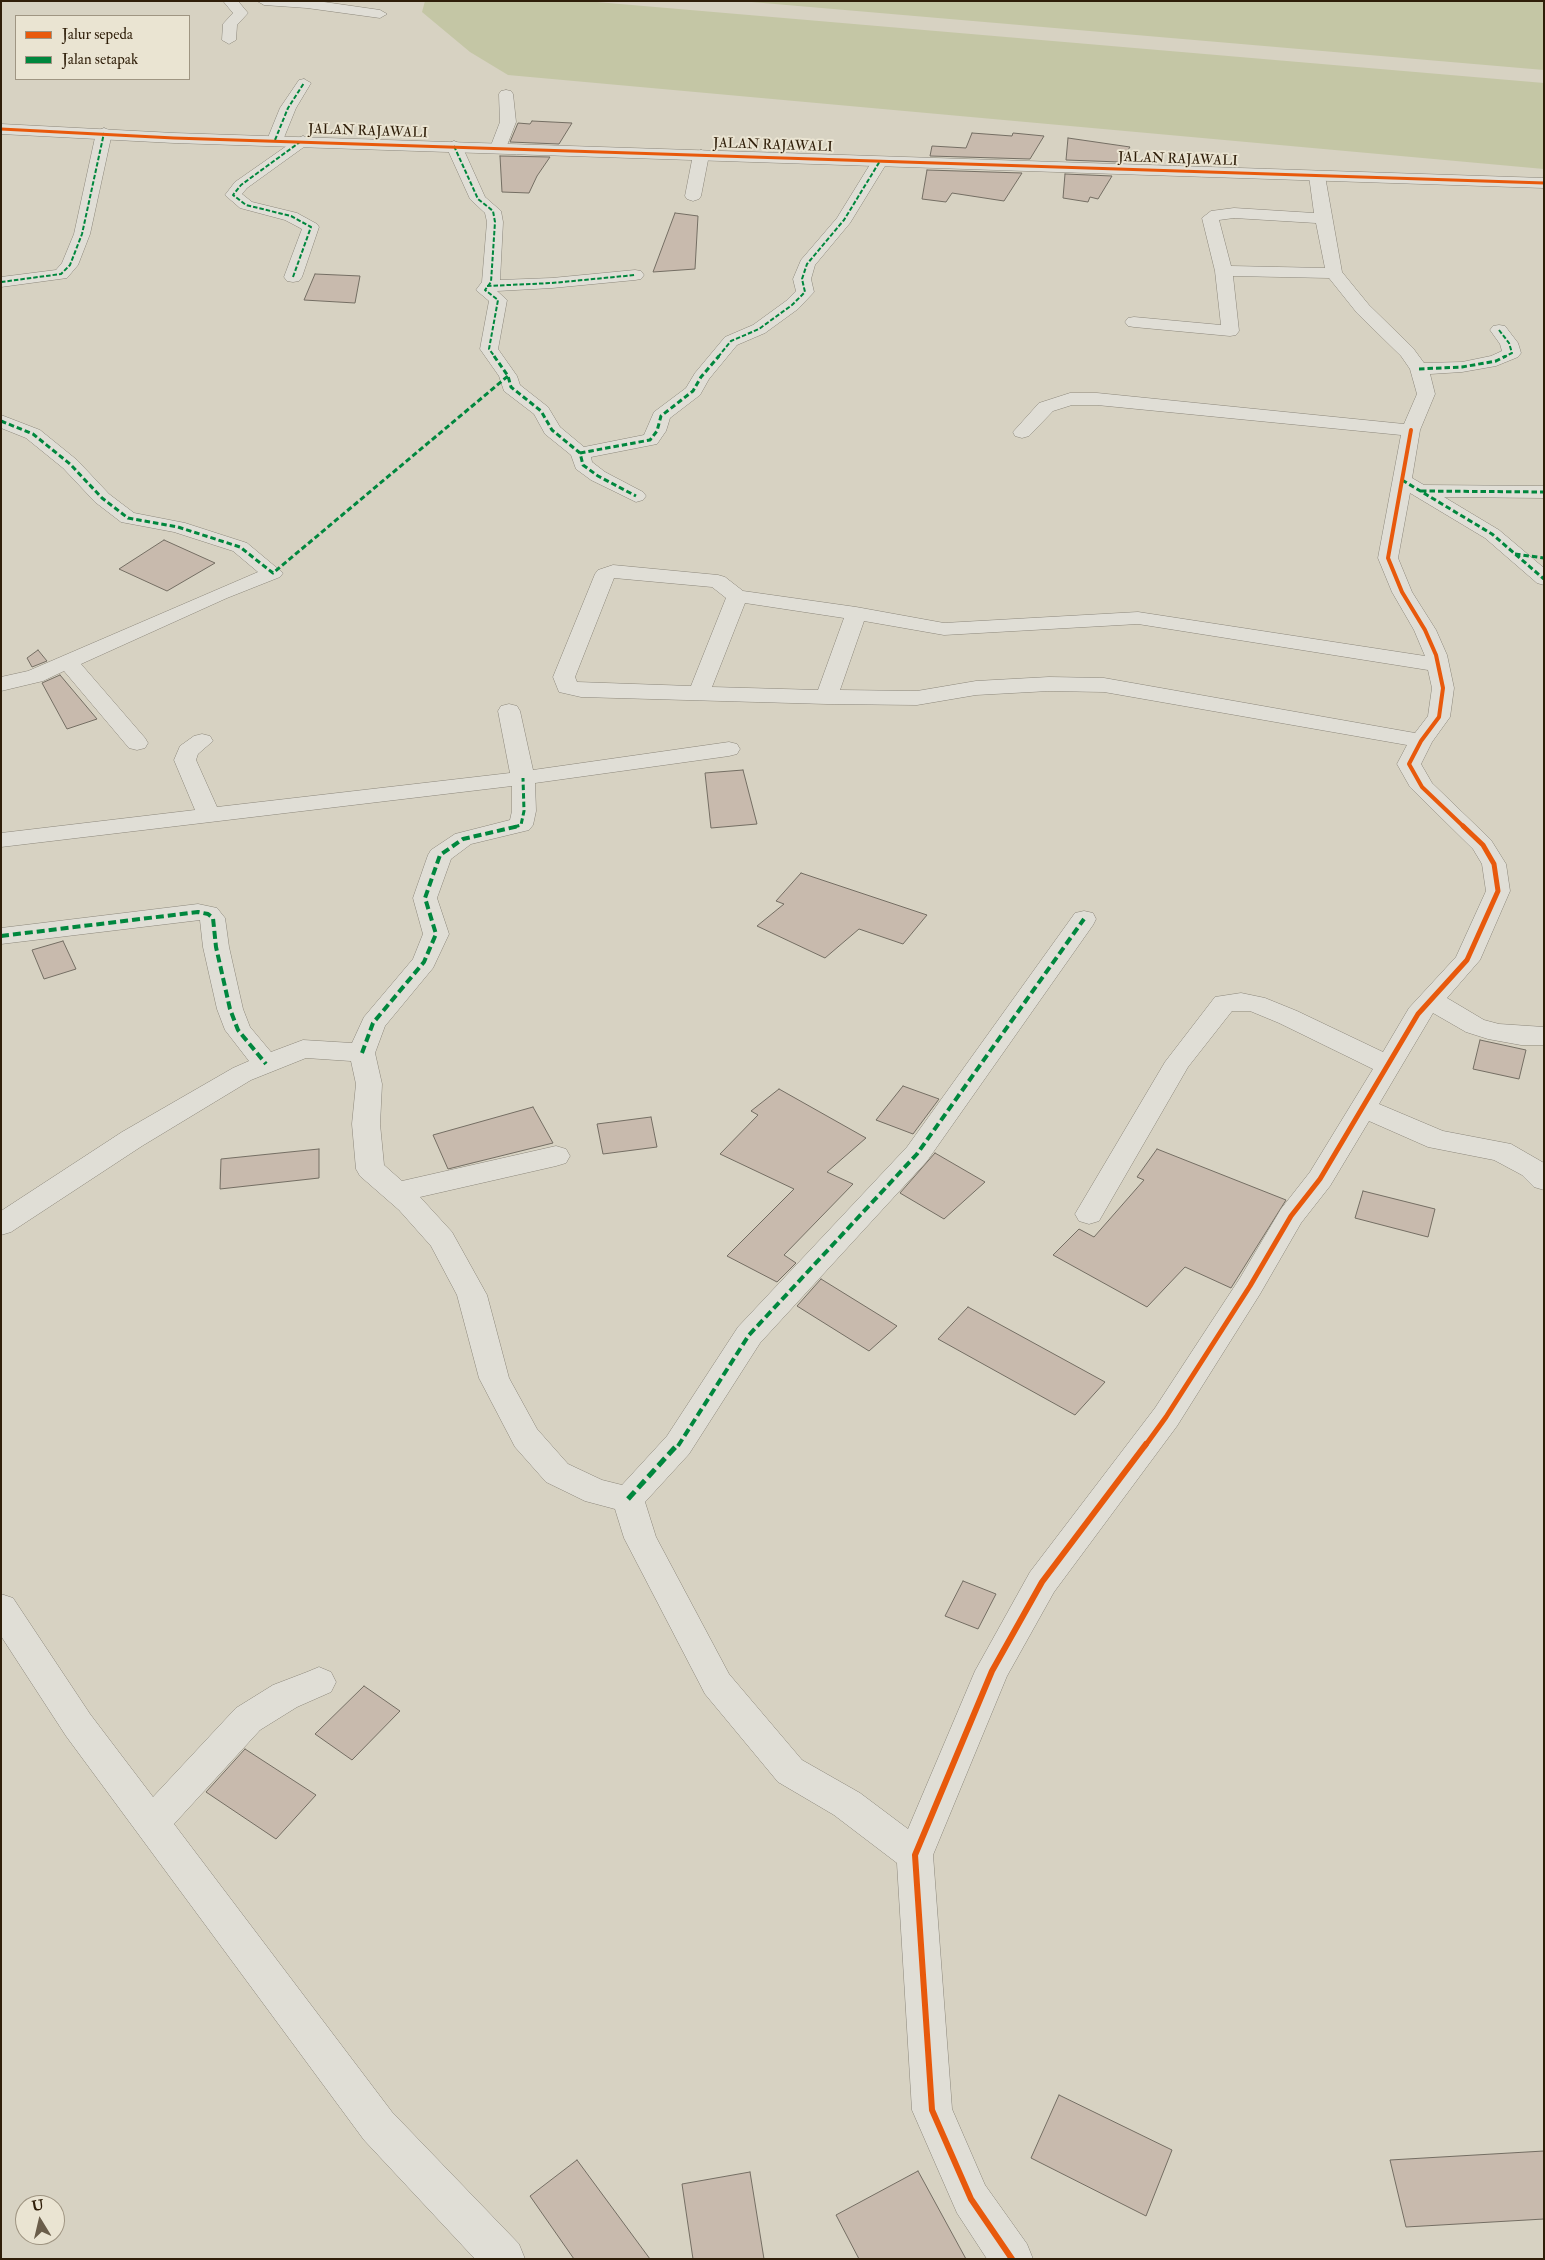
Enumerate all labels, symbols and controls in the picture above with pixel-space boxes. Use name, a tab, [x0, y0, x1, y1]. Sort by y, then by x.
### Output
legend	[15, 15, 190, 80]
text: Jalur sepeda	[62, 25, 133, 44]
text: Jalan setapak	[62, 50, 138, 69]
street label: JALAN RAJAWALI	[308, 122, 428, 142]
street label: JALAN RAJAWALI	[713, 136, 833, 156]
street label: JALAN RAJAWALI	[1118, 150, 1238, 170]
north arrow	[15, 2195, 65, 2245]
text: U	[31, 2196, 45, 2215]

